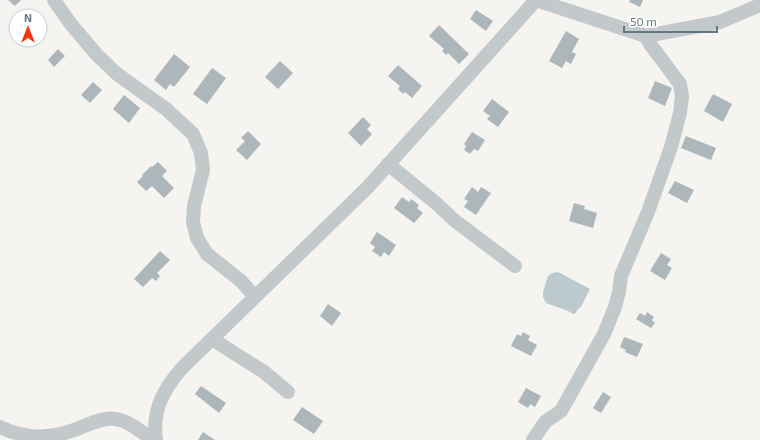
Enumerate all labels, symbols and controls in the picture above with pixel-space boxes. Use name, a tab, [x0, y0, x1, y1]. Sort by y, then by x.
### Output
north arrow	[8, 8, 48, 48]
scale bar	[624, 8, 717, 34]
text: N	[24, 11, 32, 24]
text: 50 m	[630, 14, 657, 28]

